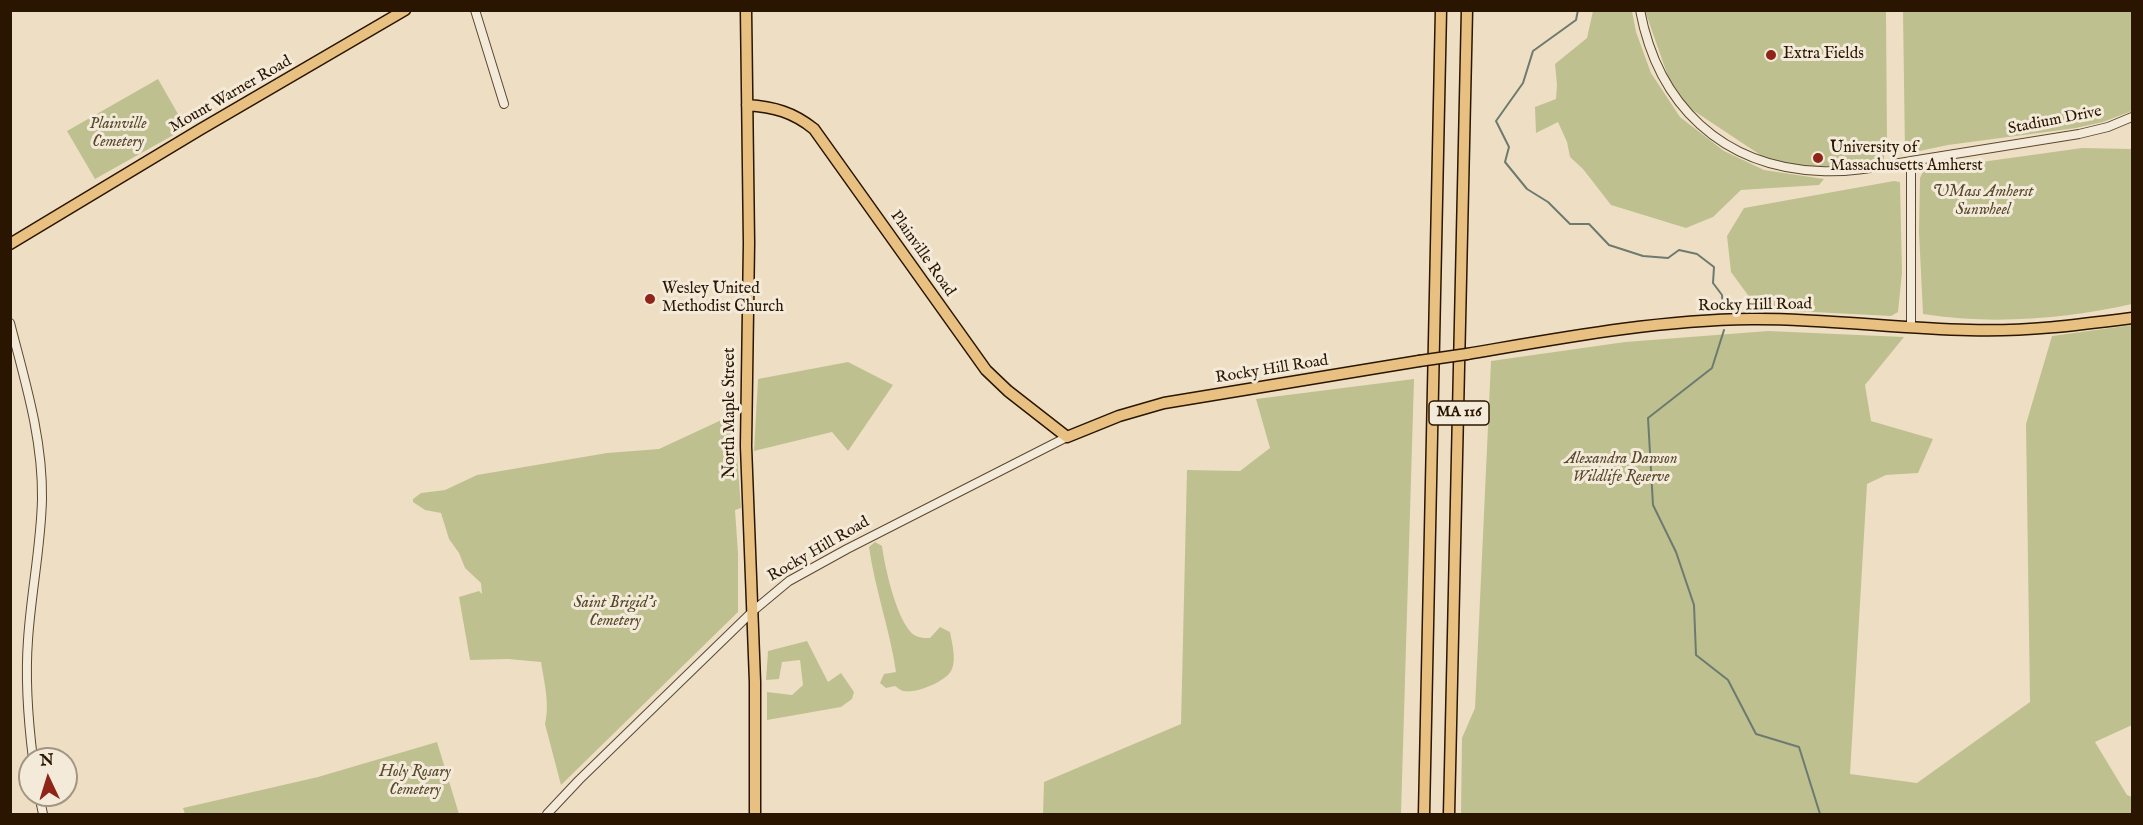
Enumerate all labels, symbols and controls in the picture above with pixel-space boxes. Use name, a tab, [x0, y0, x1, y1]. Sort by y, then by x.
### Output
place label: Extra Fields	[1783, 45, 1864, 65]
marker: Extra Fields	[1764, 48, 1778, 62]
street label: Mount Warner Road	[167, 52, 295, 138]
street label: Stadium Drive	[2007, 103, 2103, 139]
park label: Plainville Cemetery	[90, 115, 146, 153]
place label: University of Massachusetts Amherst	[1830, 139, 1983, 177]
marker: University of Massachusetts Amherst	[1811, 151, 1825, 165]
park label: UMass Amherst Sunwheel	[1933, 183, 2033, 221]
street label: Plainville Road	[885, 207, 959, 301]
place label: Wesley United Methodist Church	[662, 280, 784, 318]
marker: Wesley United Methodist Church	[643, 292, 657, 306]
street label: Rocky Hill Road	[1698, 295, 1812, 317]
street label: North Maple Street	[721, 348, 741, 478]
street label: Rocky Hill Road	[1214, 352, 1330, 388]
road number: MA 116	[1429, 401, 1489, 425]
park label: Alexandra Dawson Wildlife Reserve	[1565, 450, 1677, 488]
street label: Rocky Hill Road	[765, 513, 873, 587]
park label: Saint Brigid's Cemetery	[573, 594, 657, 632]
north arrow	[18, 747, 78, 807]
text: N	[39, 751, 54, 771]
park label: Holy Rosary Cemetery	[379, 763, 451, 801]

